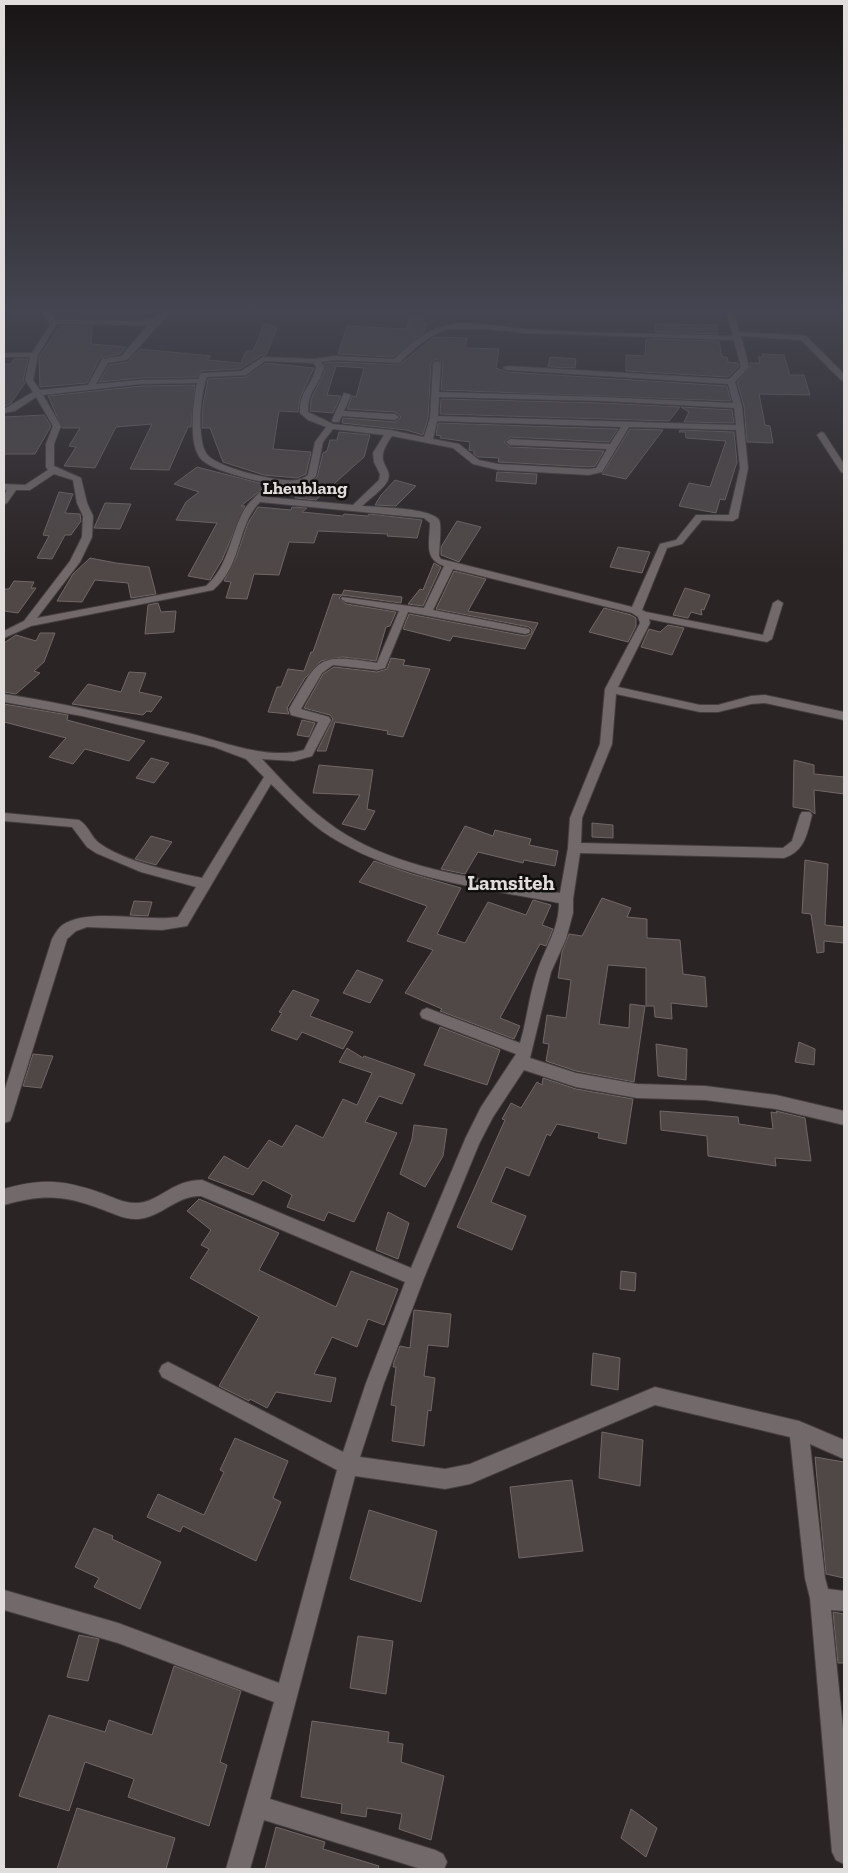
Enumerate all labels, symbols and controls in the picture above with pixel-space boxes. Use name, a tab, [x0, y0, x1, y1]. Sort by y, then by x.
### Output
district label: Lheublang	[263, 477, 347, 499]
district label: Lamsiteh	[467, 870, 555, 895]

